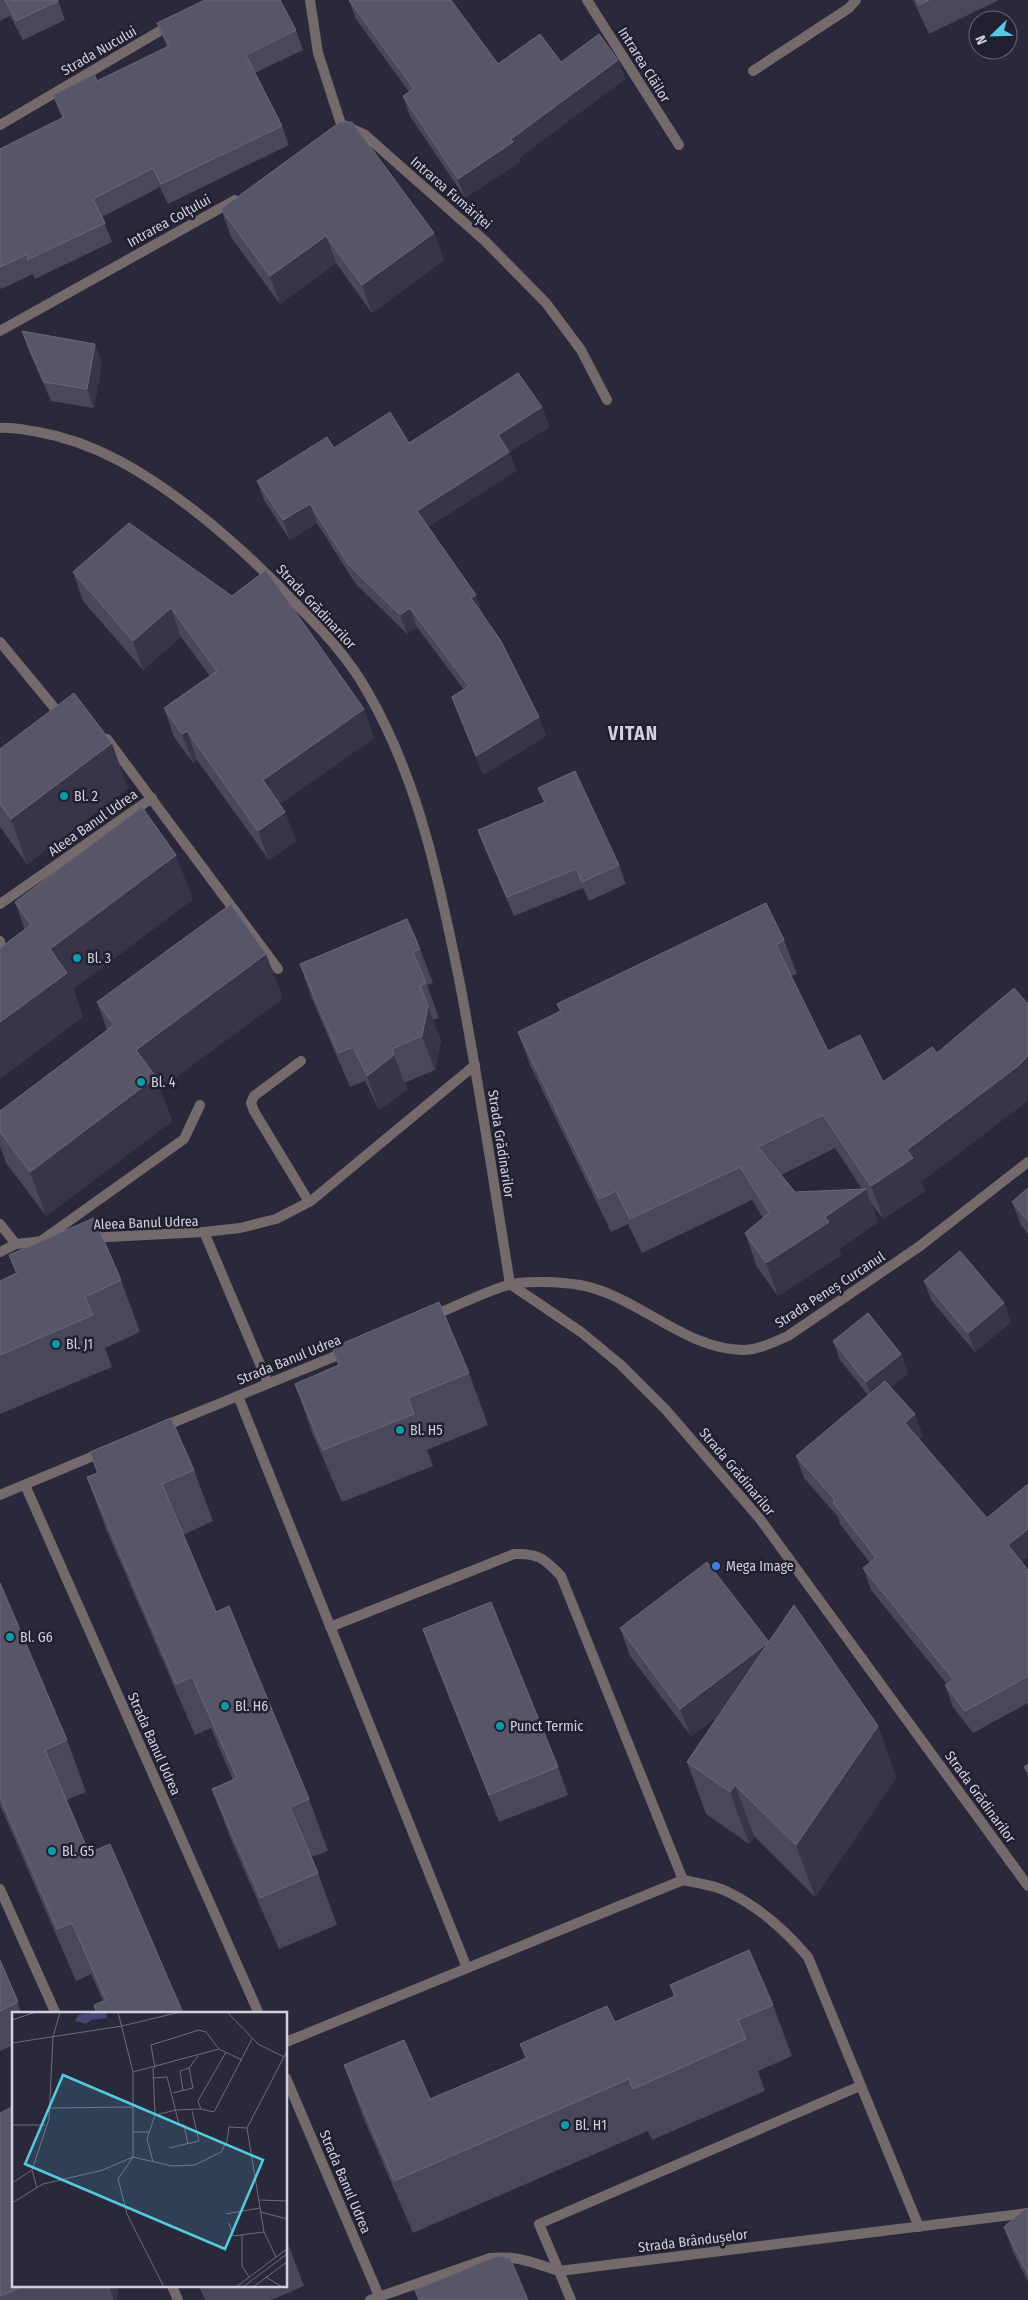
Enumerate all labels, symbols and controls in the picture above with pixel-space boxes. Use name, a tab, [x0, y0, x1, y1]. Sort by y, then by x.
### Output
north arrow	[968, 10, 1018, 60]
street label: Strada Nucului	[58, 23, 140, 79]
street label: Intrarea Clăilor	[614, 24, 674, 106]
text: N	[972, 33, 991, 47]
street label: Intrarea Fumăriței	[406, 153, 495, 234]
street label: Intrarea Colțului	[124, 191, 214, 252]
street label: Strada Grădinarilor	[272, 561, 360, 653]
district label: VITAN	[607, 722, 658, 745]
street label: Aleea Banul Udrea	[45, 786, 141, 860]
place label: Bl. 2	[74, 788, 98, 805]
marker: Bl. 2	[58, 790, 70, 802]
place label: Bl. 3	[87, 950, 111, 967]
marker: Bl. 3	[71, 952, 83, 964]
place label: Bl. 4	[151, 1074, 176, 1091]
marker: Bl. 4	[135, 1076, 147, 1088]
street label: Strada Grădinarilor	[484, 1089, 518, 1199]
street label: Aleea Banul Udrea	[93, 1213, 199, 1233]
street label: Strada Peneș Curcanul	[772, 1248, 889, 1333]
street label: Strada Banul Udrea	[235, 1331, 344, 1389]
place label: Bl. J1	[66, 1336, 93, 1353]
marker: Bl. J1	[50, 1338, 62, 1350]
place label: Bl. H5	[410, 1422, 443, 1439]
marker: Bl. H5	[394, 1424, 406, 1436]
street label: Strada Grădinarilor	[695, 1425, 779, 1519]
place label: Mega Image	[726, 1558, 794, 1575]
marker: Mega Image	[710, 1560, 722, 1572]
place label: Bl. G6	[20, 1629, 53, 1646]
marker: Bl. G6	[4, 1631, 16, 1643]
street label: Strada Banul Udrea	[124, 1690, 184, 1798]
place label: Bl. H6	[235, 1698, 268, 1715]
marker: Bl. H6	[219, 1700, 231, 1712]
place label: Punct Termic	[510, 1718, 583, 1735]
marker: Punct Termic	[494, 1720, 506, 1732]
street label: Strada Grădinarilor	[941, 1748, 1019, 1846]
place label: Bl. G5	[62, 1843, 94, 1860]
marker: Bl. G5	[46, 1845, 58, 1857]
inset map	[12, 2012, 288, 2288]
place label: Bl. H1	[575, 2117, 607, 2134]
marker: Bl. H1	[559, 2119, 571, 2131]
street label: Strada Banul Udrea	[316, 2128, 374, 2236]
street label: Strada Brândușelor	[637, 2226, 749, 2257]

